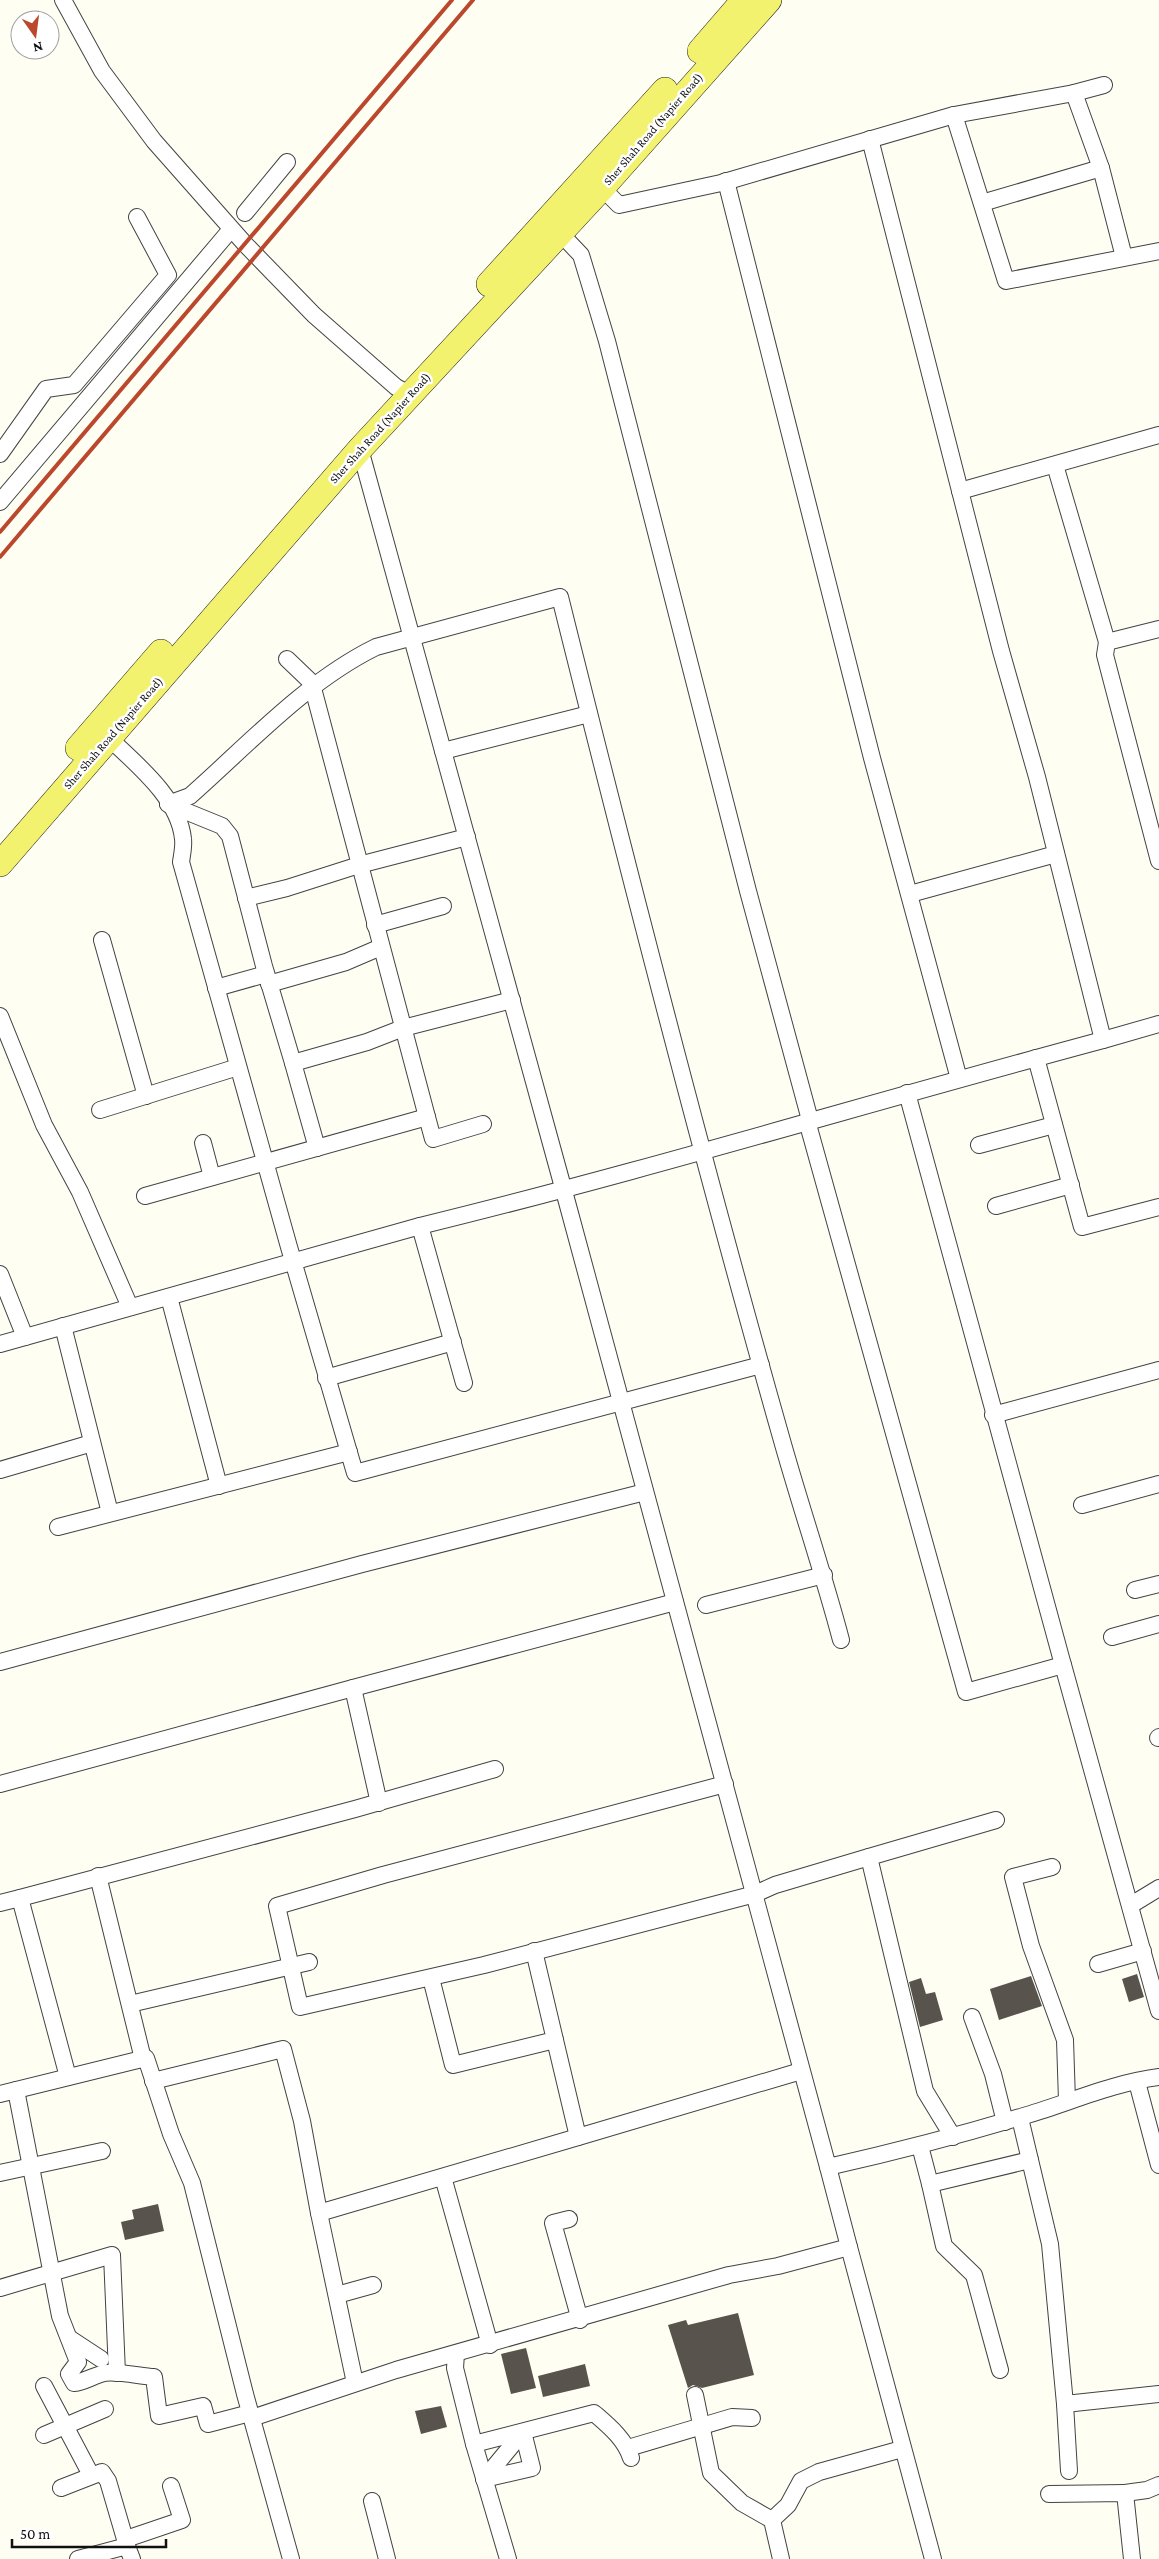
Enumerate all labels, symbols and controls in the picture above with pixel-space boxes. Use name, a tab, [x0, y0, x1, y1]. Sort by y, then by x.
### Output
north arrow	[10, 10, 60, 60]
text: N	[31, 39, 45, 57]
street label: Sher Shah Road (Napier Road)	[600, 70, 706, 188]
street label: Sher Shah Road (Napier Road)	[327, 370, 433, 486]
street label: Sher Shah Road (Napier Road)	[60, 674, 166, 792]
scale bar	[12, 2516, 166, 2548]
text: 50 m	[20, 2526, 50, 2542]

